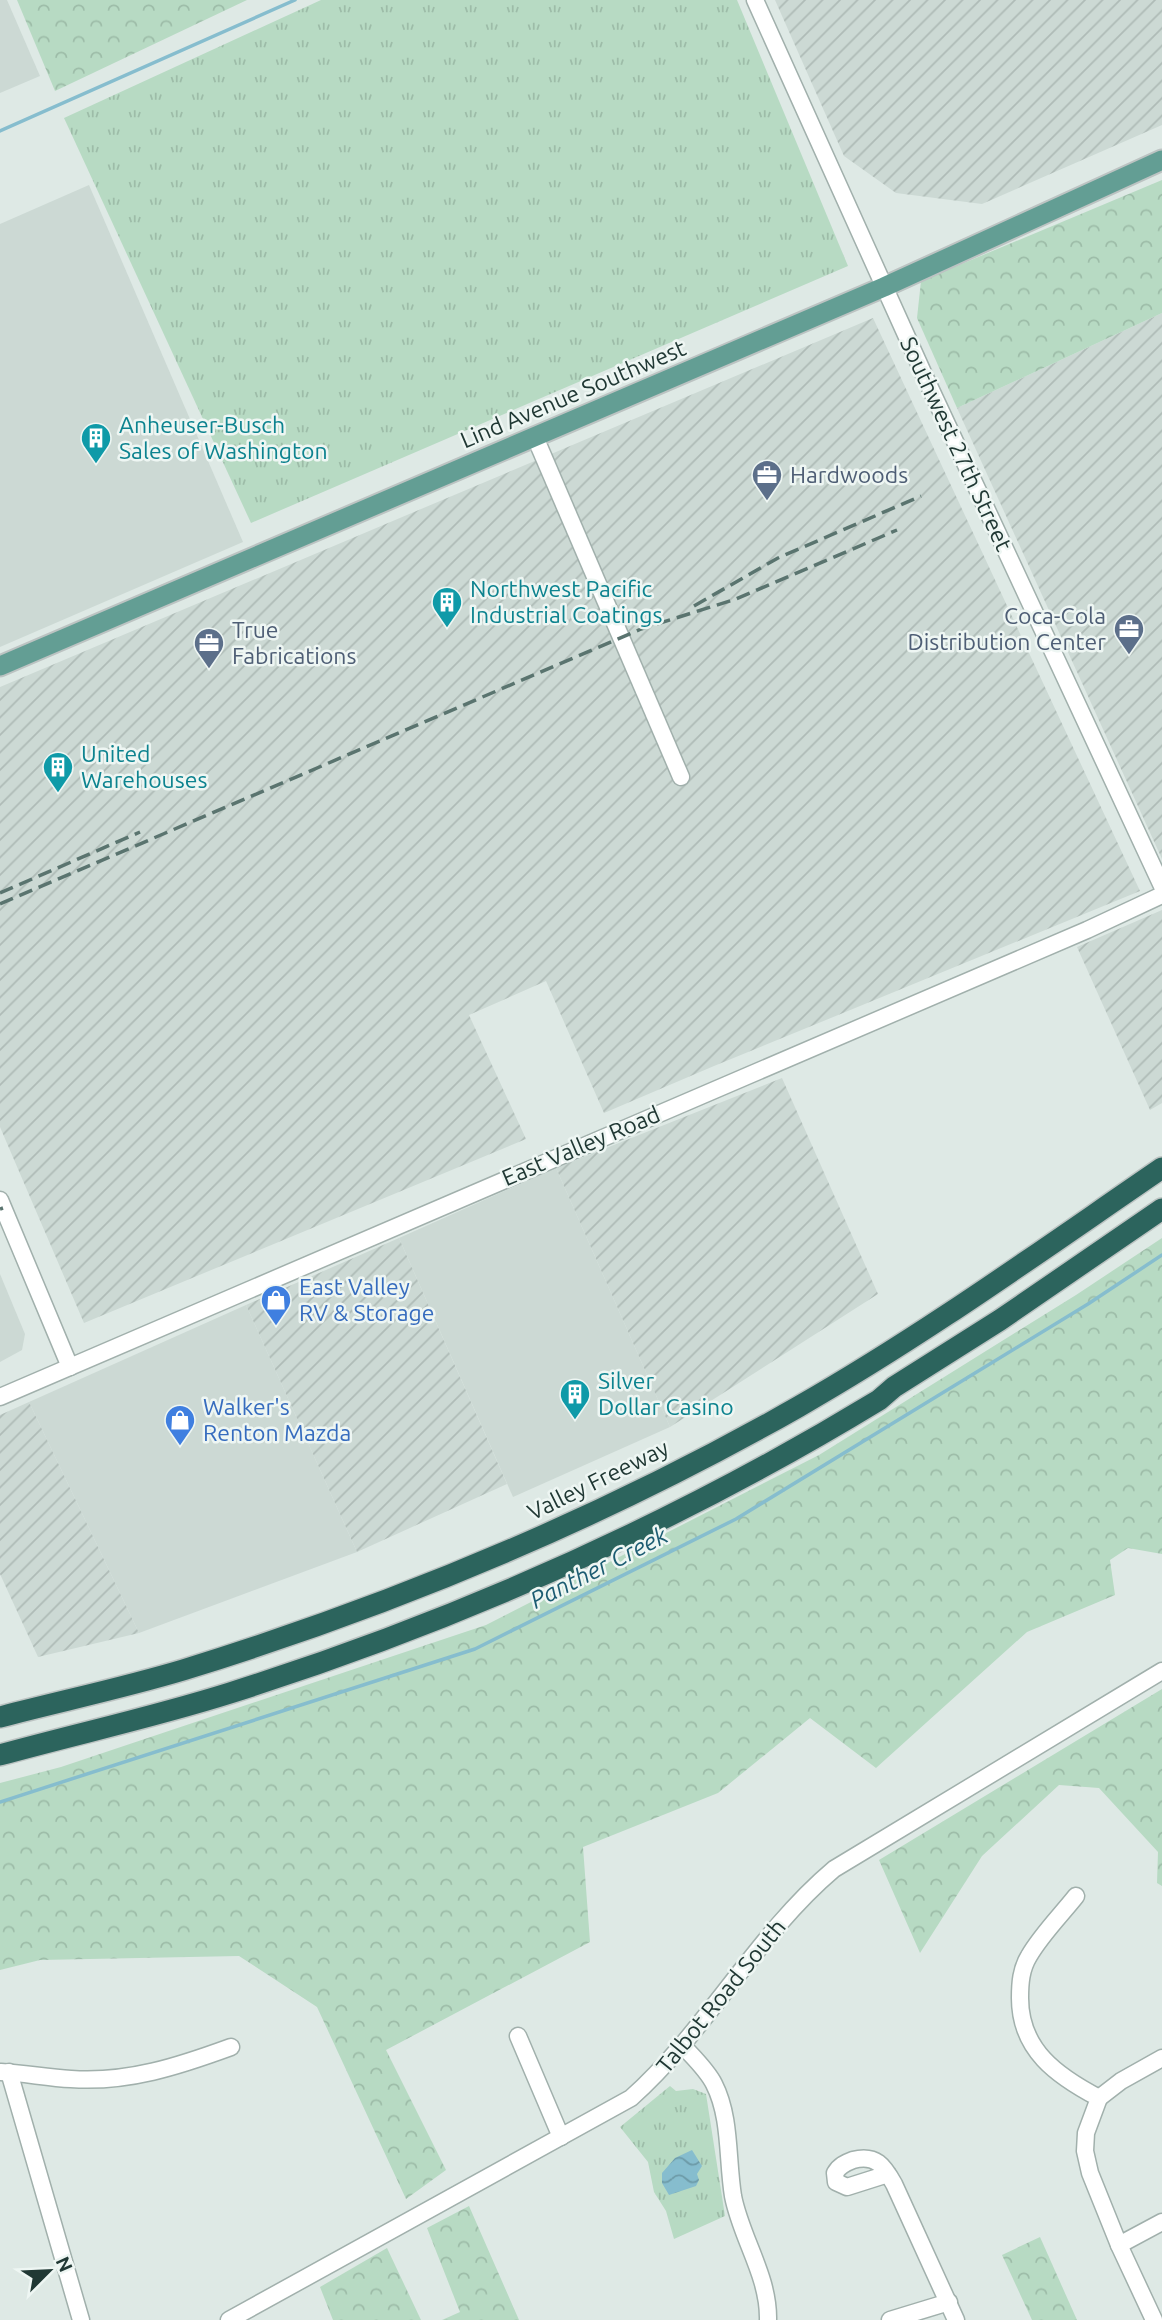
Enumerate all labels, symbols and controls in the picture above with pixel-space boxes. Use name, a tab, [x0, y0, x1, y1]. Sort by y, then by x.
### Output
street label: Southwest 27th Street	[896, 333, 1017, 555]
street label: Lind Avenue Southwest	[456, 335, 689, 452]
place label: Anheuser-Busch Sales of Washington	[119, 412, 328, 463]
building icon: Anheuser-Busch Sales of Washington	[79, 421, 113, 465]
office icon: Hardwoods	[750, 458, 784, 502]
place label: Hardwoods	[790, 462, 908, 487]
place label: Northwest Pacific Industrial Coatings	[470, 576, 662, 627]
building icon: Northwest Pacific Industrial Coatings	[430, 585, 464, 629]
place label: Coca-Cola Distribution Center	[907, 603, 1106, 654]
office icon: Coca-Cola Distribution Center	[1112, 612, 1146, 656]
place label: True Fabrications	[232, 617, 356, 668]
office icon: True Fabrications	[192, 626, 226, 670]
place label: United Warehouses	[81, 741, 207, 792]
building icon: United Warehouses	[41, 750, 75, 794]
street label: East Valley Road	[498, 1101, 664, 1190]
place label: East Valley RV & Storage	[299, 1274, 434, 1325]
shop icon: East Valley RV & Storage	[259, 1283, 293, 1327]
place label: Silver Dollar Casino	[598, 1368, 734, 1419]
building icon: Silver Dollar Casino	[558, 1377, 592, 1421]
place label: Walker's Renton Mazda	[203, 1394, 351, 1445]
shop icon: Walker's Renton Mazda	[163, 1403, 197, 1447]
street label: Valley Freeway	[523, 1435, 672, 1524]
water label: Panther Creek	[526, 1521, 673, 1614]
street label: Talbot Road South	[651, 1914, 790, 2077]
north arrow	[14, 2236, 84, 2306]
text: N	[52, 2253, 77, 2275]

